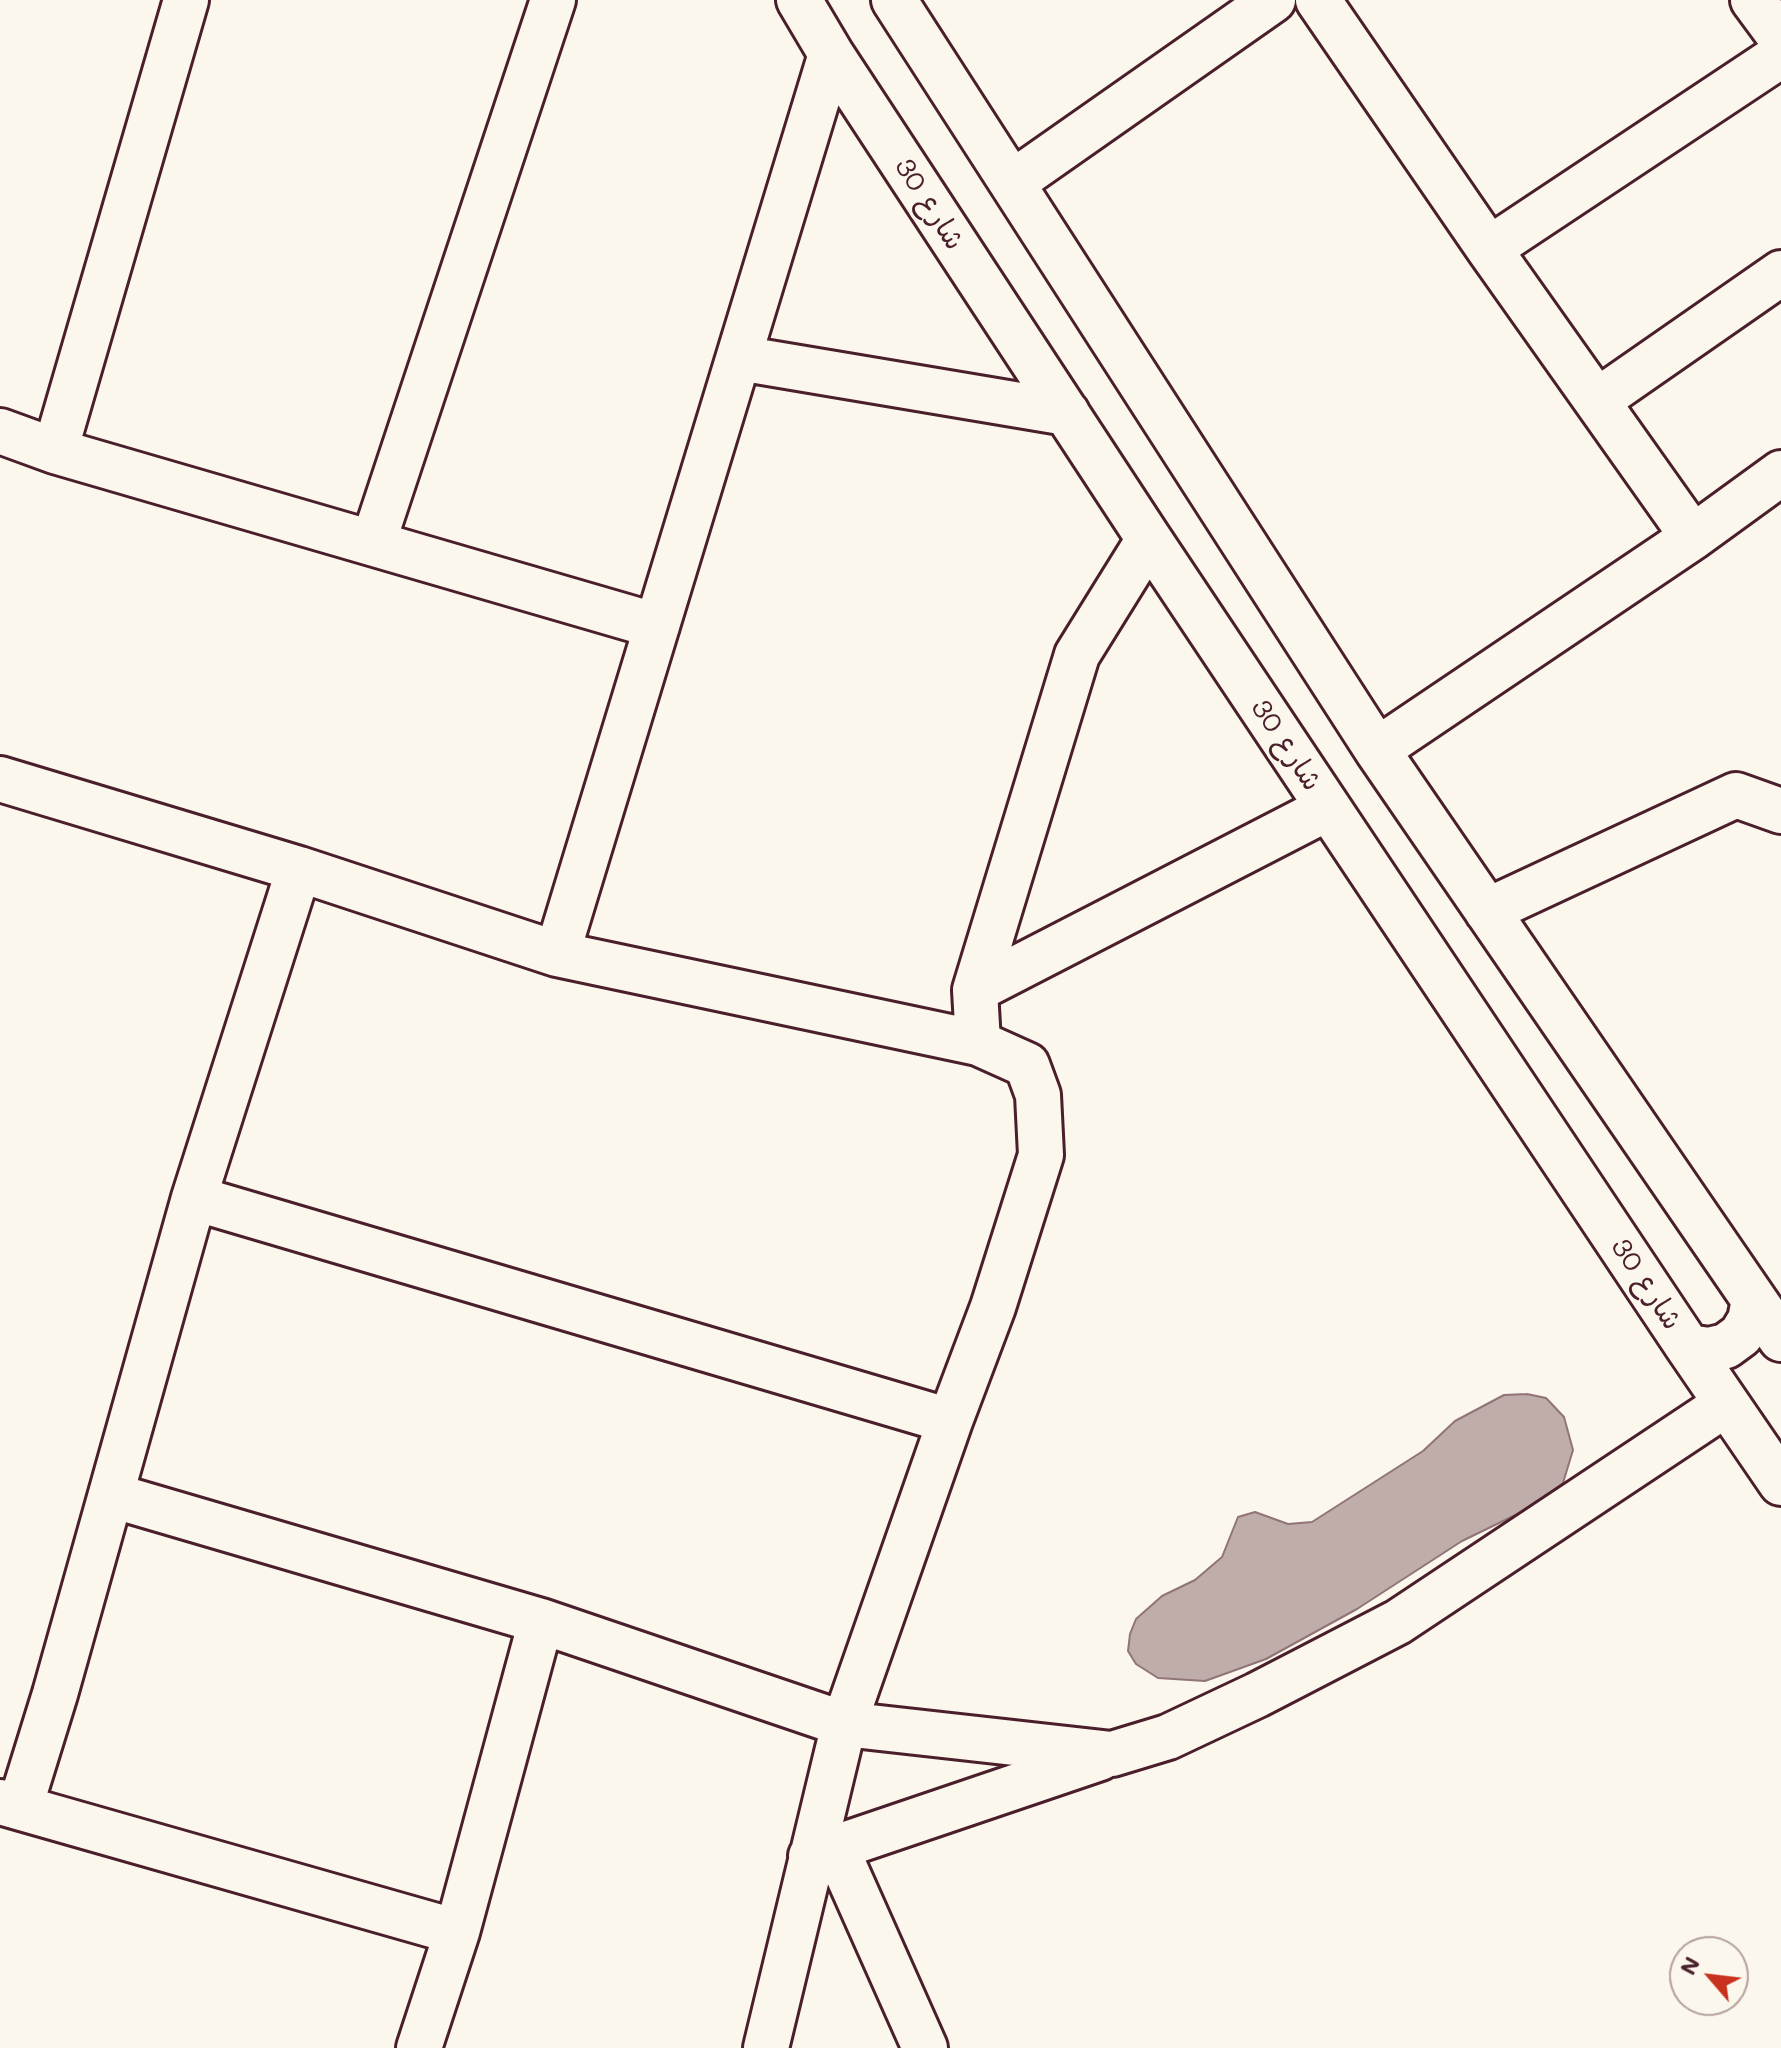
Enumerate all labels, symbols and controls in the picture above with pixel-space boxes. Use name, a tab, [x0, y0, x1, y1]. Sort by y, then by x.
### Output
street label: شارع 30	[887, 152, 971, 256]
street label: شارع 30	[1243, 693, 1329, 797]
street label: شارع 30	[1603, 1232, 1689, 1336]
north arrow	[1669, 1936, 1749, 2016]
text: N	[1672, 1951, 1706, 1980]

